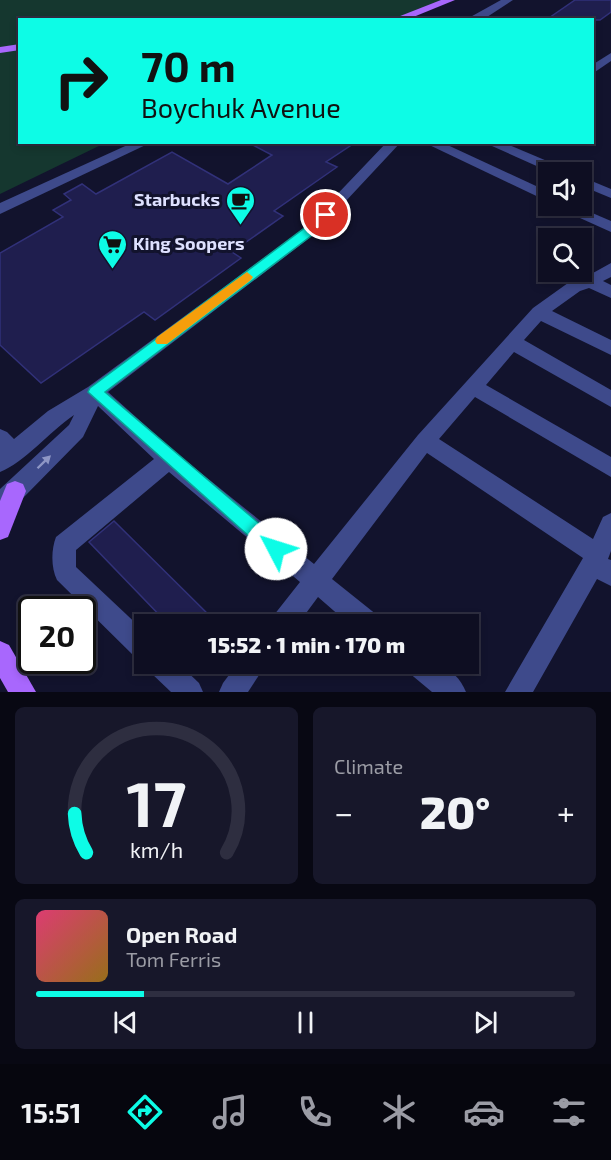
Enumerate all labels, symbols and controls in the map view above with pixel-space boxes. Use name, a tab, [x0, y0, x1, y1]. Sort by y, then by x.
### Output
text: 70 m	[141, 40, 236, 90]
icon: right	[42, 42, 120, 120]
text: Boychuk Avenue	[141, 91, 341, 123]
map controls	[538, 162, 592, 282]
button: sound	[538, 162, 592, 216]
cafe icon: Starbucks	[225, 184, 257, 226]
place label: Starbucks	[134, 188, 220, 210]
pin	[300, 189, 351, 240]
icon: arrive	[309, 198, 342, 231]
supermarket icon: King Soopers	[96, 228, 128, 270]
button: search	[538, 228, 592, 282]
place label: King Soopers	[133, 232, 245, 254]
one-way arrow	[36, 456, 50, 470]
position arrow	[244, 517, 308, 581]
speed limit sign: 20	[18, 596, 96, 674]
text: 15:52 · 1 min · 170 m	[208, 631, 405, 657]
text: Climate	[334, 754, 403, 778]
text: 17	[127, 765, 186, 840]
text: 20°	[420, 784, 490, 838]
text: −	[334, 792, 353, 832]
text: +	[557, 792, 575, 832]
text: km/h	[130, 837, 183, 862]
text: Open Road	[126, 921, 238, 947]
text: Tom Ferris	[126, 947, 221, 971]
icon: previous	[109, 1006, 142, 1039]
icon: pause	[289, 1006, 322, 1039]
icon: next	[469, 1006, 502, 1039]
icon: directions	[124, 1091, 166, 1133]
icon: music	[209, 1091, 251, 1133]
icon: phone	[294, 1091, 336, 1133]
icon: climate	[378, 1091, 420, 1133]
icon: car	[463, 1091, 505, 1133]
icon: filters	[548, 1091, 590, 1133]
text: 15:51	[21, 1096, 81, 1128]

